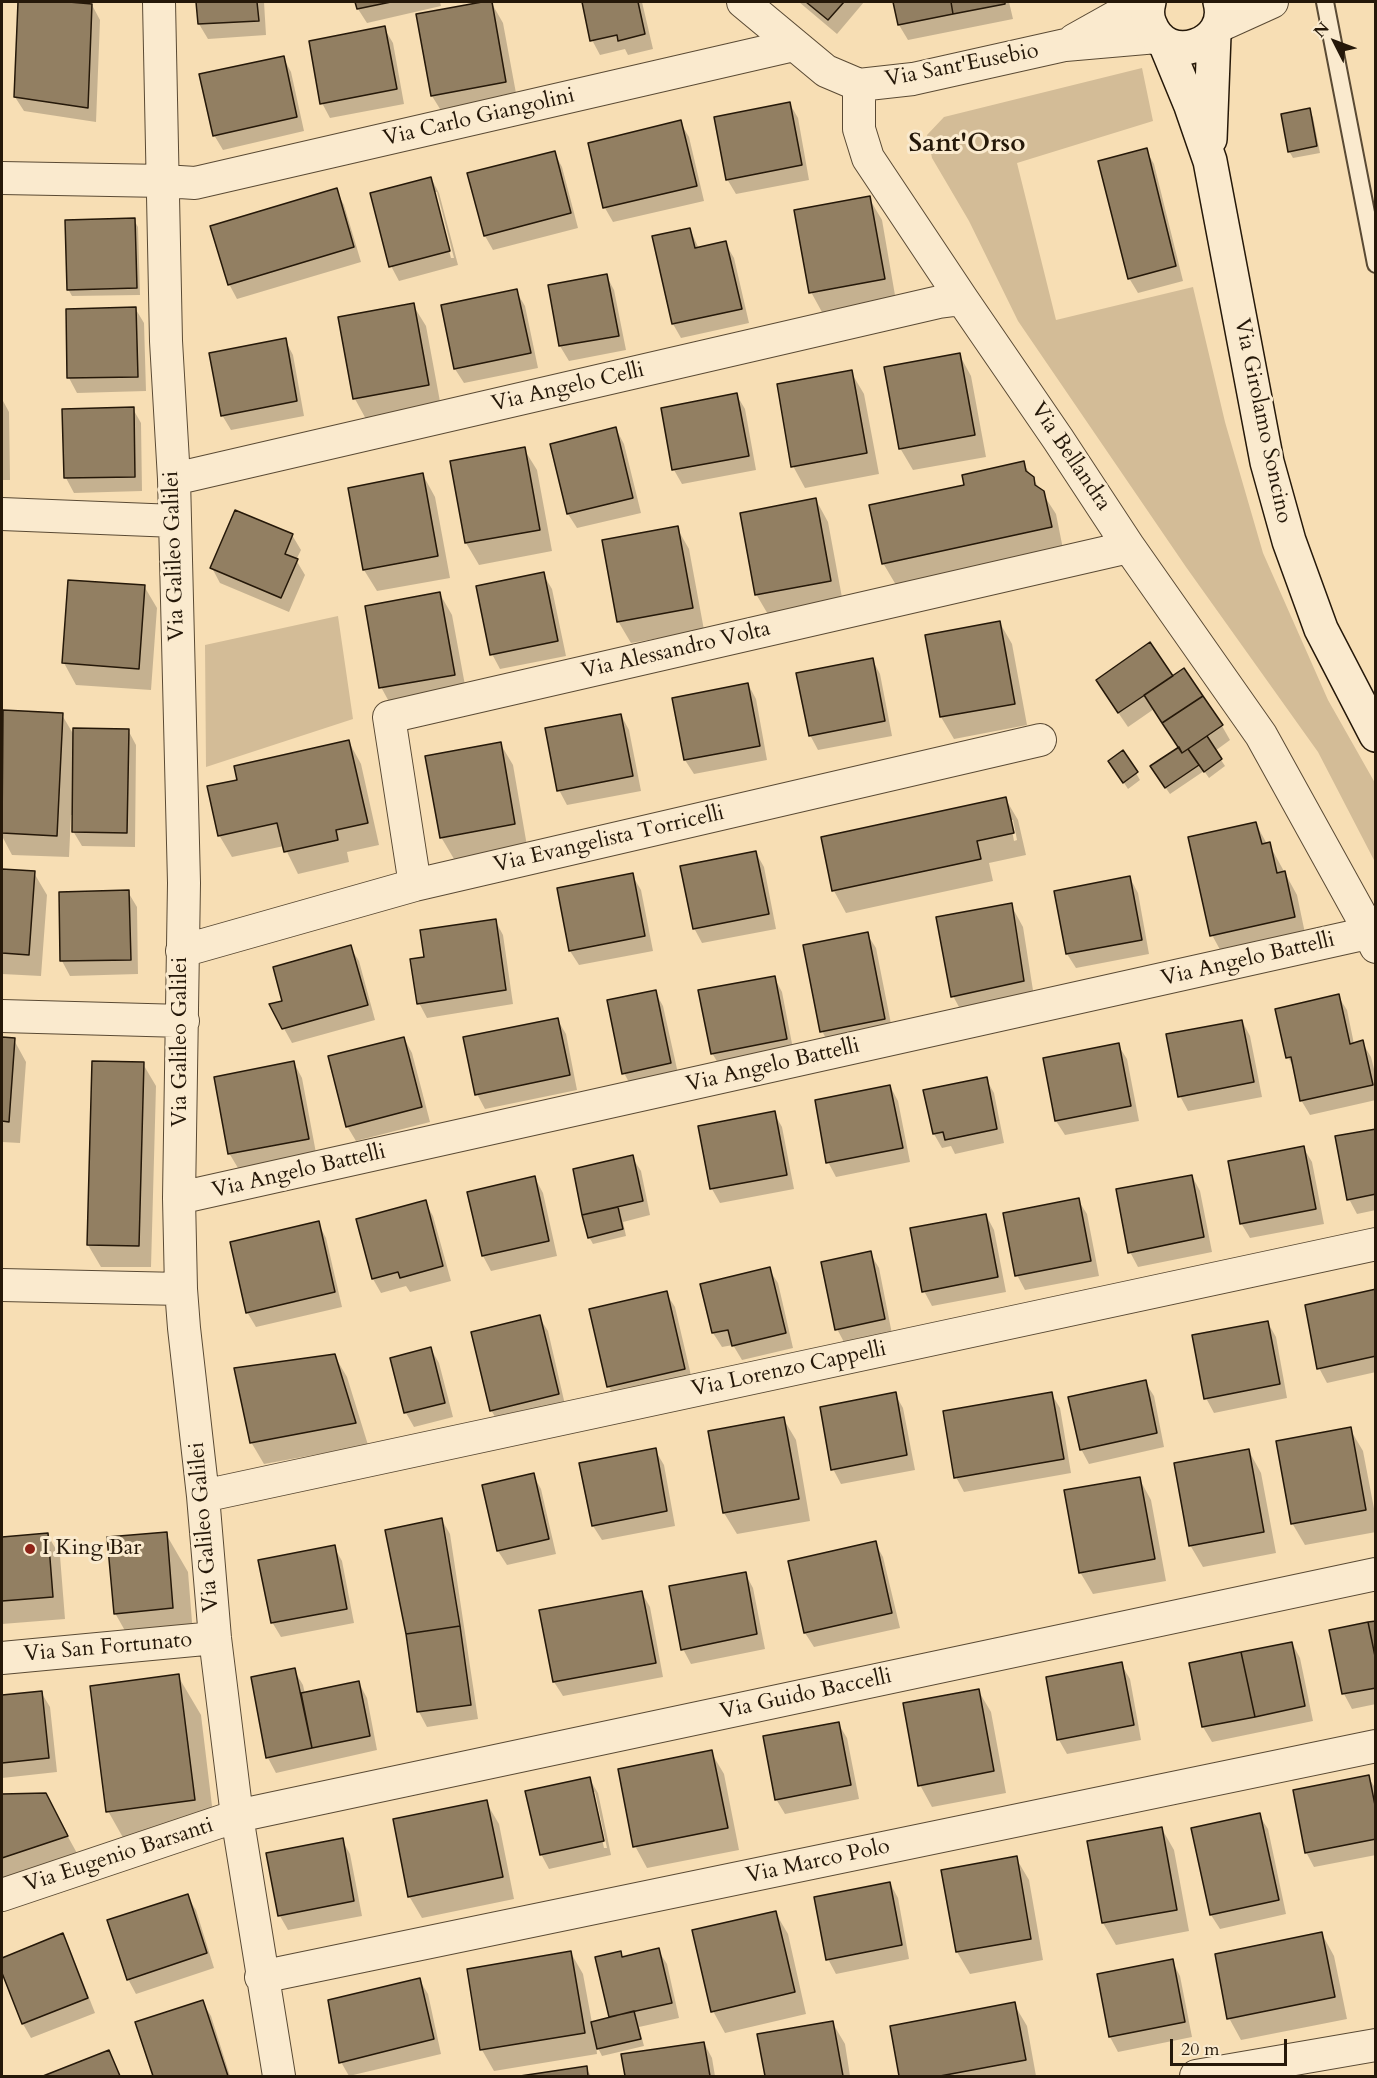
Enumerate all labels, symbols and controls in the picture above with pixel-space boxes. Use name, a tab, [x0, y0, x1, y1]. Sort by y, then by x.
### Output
north arrow	[1305, 12, 1365, 72]
text: N	[1309, 17, 1334, 42]
street label: Via Sant'Eusebio	[883, 38, 1041, 94]
street label: Via Carlo Giangolini	[381, 83, 577, 153]
district label: Sant'Orso	[909, 129, 1025, 161]
street label: Via Girolamo Soncino	[1227, 316, 1297, 526]
street label: Via Angelo Celli	[489, 358, 647, 418]
street label: Via Bellandra	[1024, 398, 1116, 516]
street label: Via Galileo Galilei	[159, 470, 191, 642]
street label: Via Alessandro Volta	[579, 616, 773, 686]
street label: Via Evangelista Torricelli	[491, 801, 727, 879]
street label: Via Angelo Battelli	[1159, 927, 1337, 993]
street label: Via Galileo Galilei	[168, 957, 194, 1127]
street label: Via Angelo Battelli	[684, 1033, 862, 1099]
street label: Via Angelo Battelli	[210, 1139, 388, 1205]
street label: Via Lorenzo Cappelli	[689, 1336, 889, 1404]
street label: Via Galileo Galilei	[184, 1441, 226, 1613]
place label: I King Bar	[42, 1536, 141, 1562]
marker: I King Bar	[23, 1542, 37, 1556]
street label: Via San Fortunato	[23, 1627, 193, 1669]
street label: Via Guido Baccelli	[718, 1664, 894, 1726]
street label: Via Eugenio Barsanti	[21, 1813, 217, 1899]
street label: Via Marco Polo	[744, 1834, 892, 1890]
scale bar	[1173, 2027, 1290, 2065]
text: 20 m	[1181, 2037, 1220, 2062]

